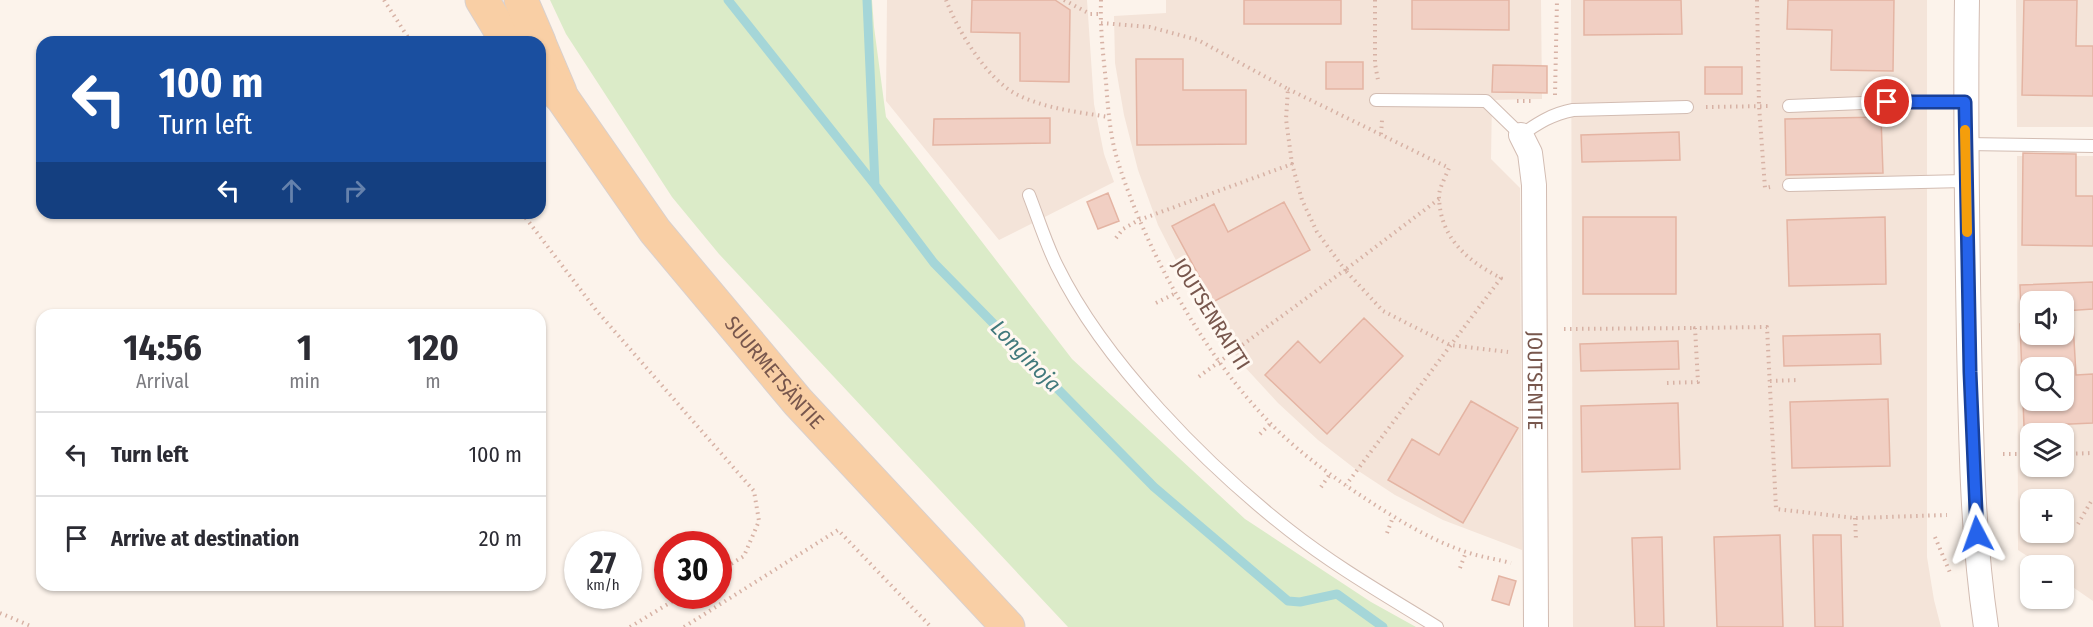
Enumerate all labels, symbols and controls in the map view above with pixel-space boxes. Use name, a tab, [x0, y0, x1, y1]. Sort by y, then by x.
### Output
text: 100 m	[159, 58, 263, 108]
icon: left	[60, 60, 138, 138]
pin	[1861, 76, 1912, 127]
icon: arrive	[1870, 85, 1903, 118]
text: Turn left	[159, 109, 252, 141]
icon: left	[212, 174, 245, 207]
icon: ahead	[275, 174, 308, 207]
icon: right	[338, 174, 371, 207]
street label: JOUTSENRAITTI	[1166, 253, 1256, 375]
map controls	[2020, 291, 2074, 609]
button: sound	[2020, 291, 2074, 345]
street label: SUURMETSÄNTIE	[719, 311, 830, 434]
water label: Longinoja	[985, 315, 1067, 397]
text: 14:56	[123, 326, 202, 370]
text: 1	[297, 326, 312, 370]
text: 120	[407, 326, 459, 370]
street label: JOUTSENTIE	[1522, 331, 1548, 430]
button: search	[2020, 357, 2074, 411]
text: Arrival	[136, 369, 189, 393]
text: min	[289, 369, 320, 393]
text: m	[425, 369, 441, 393]
button: layers	[2020, 423, 2074, 477]
icon: left	[60, 438, 93, 471]
text: Turn left	[111, 441, 189, 468]
text: 100 m	[468, 441, 522, 468]
button: +	[2020, 489, 2074, 543]
position arrow	[1945, 502, 2009, 566]
icon: arrive	[60, 522, 93, 555]
text: Arrive at destination	[111, 525, 299, 552]
text: 20 m	[479, 525, 522, 552]
speed limit sign: 30	[654, 531, 732, 609]
text: 27	[590, 545, 616, 581]
button: −	[2020, 555, 2074, 609]
text: km/h	[586, 576, 620, 594]

